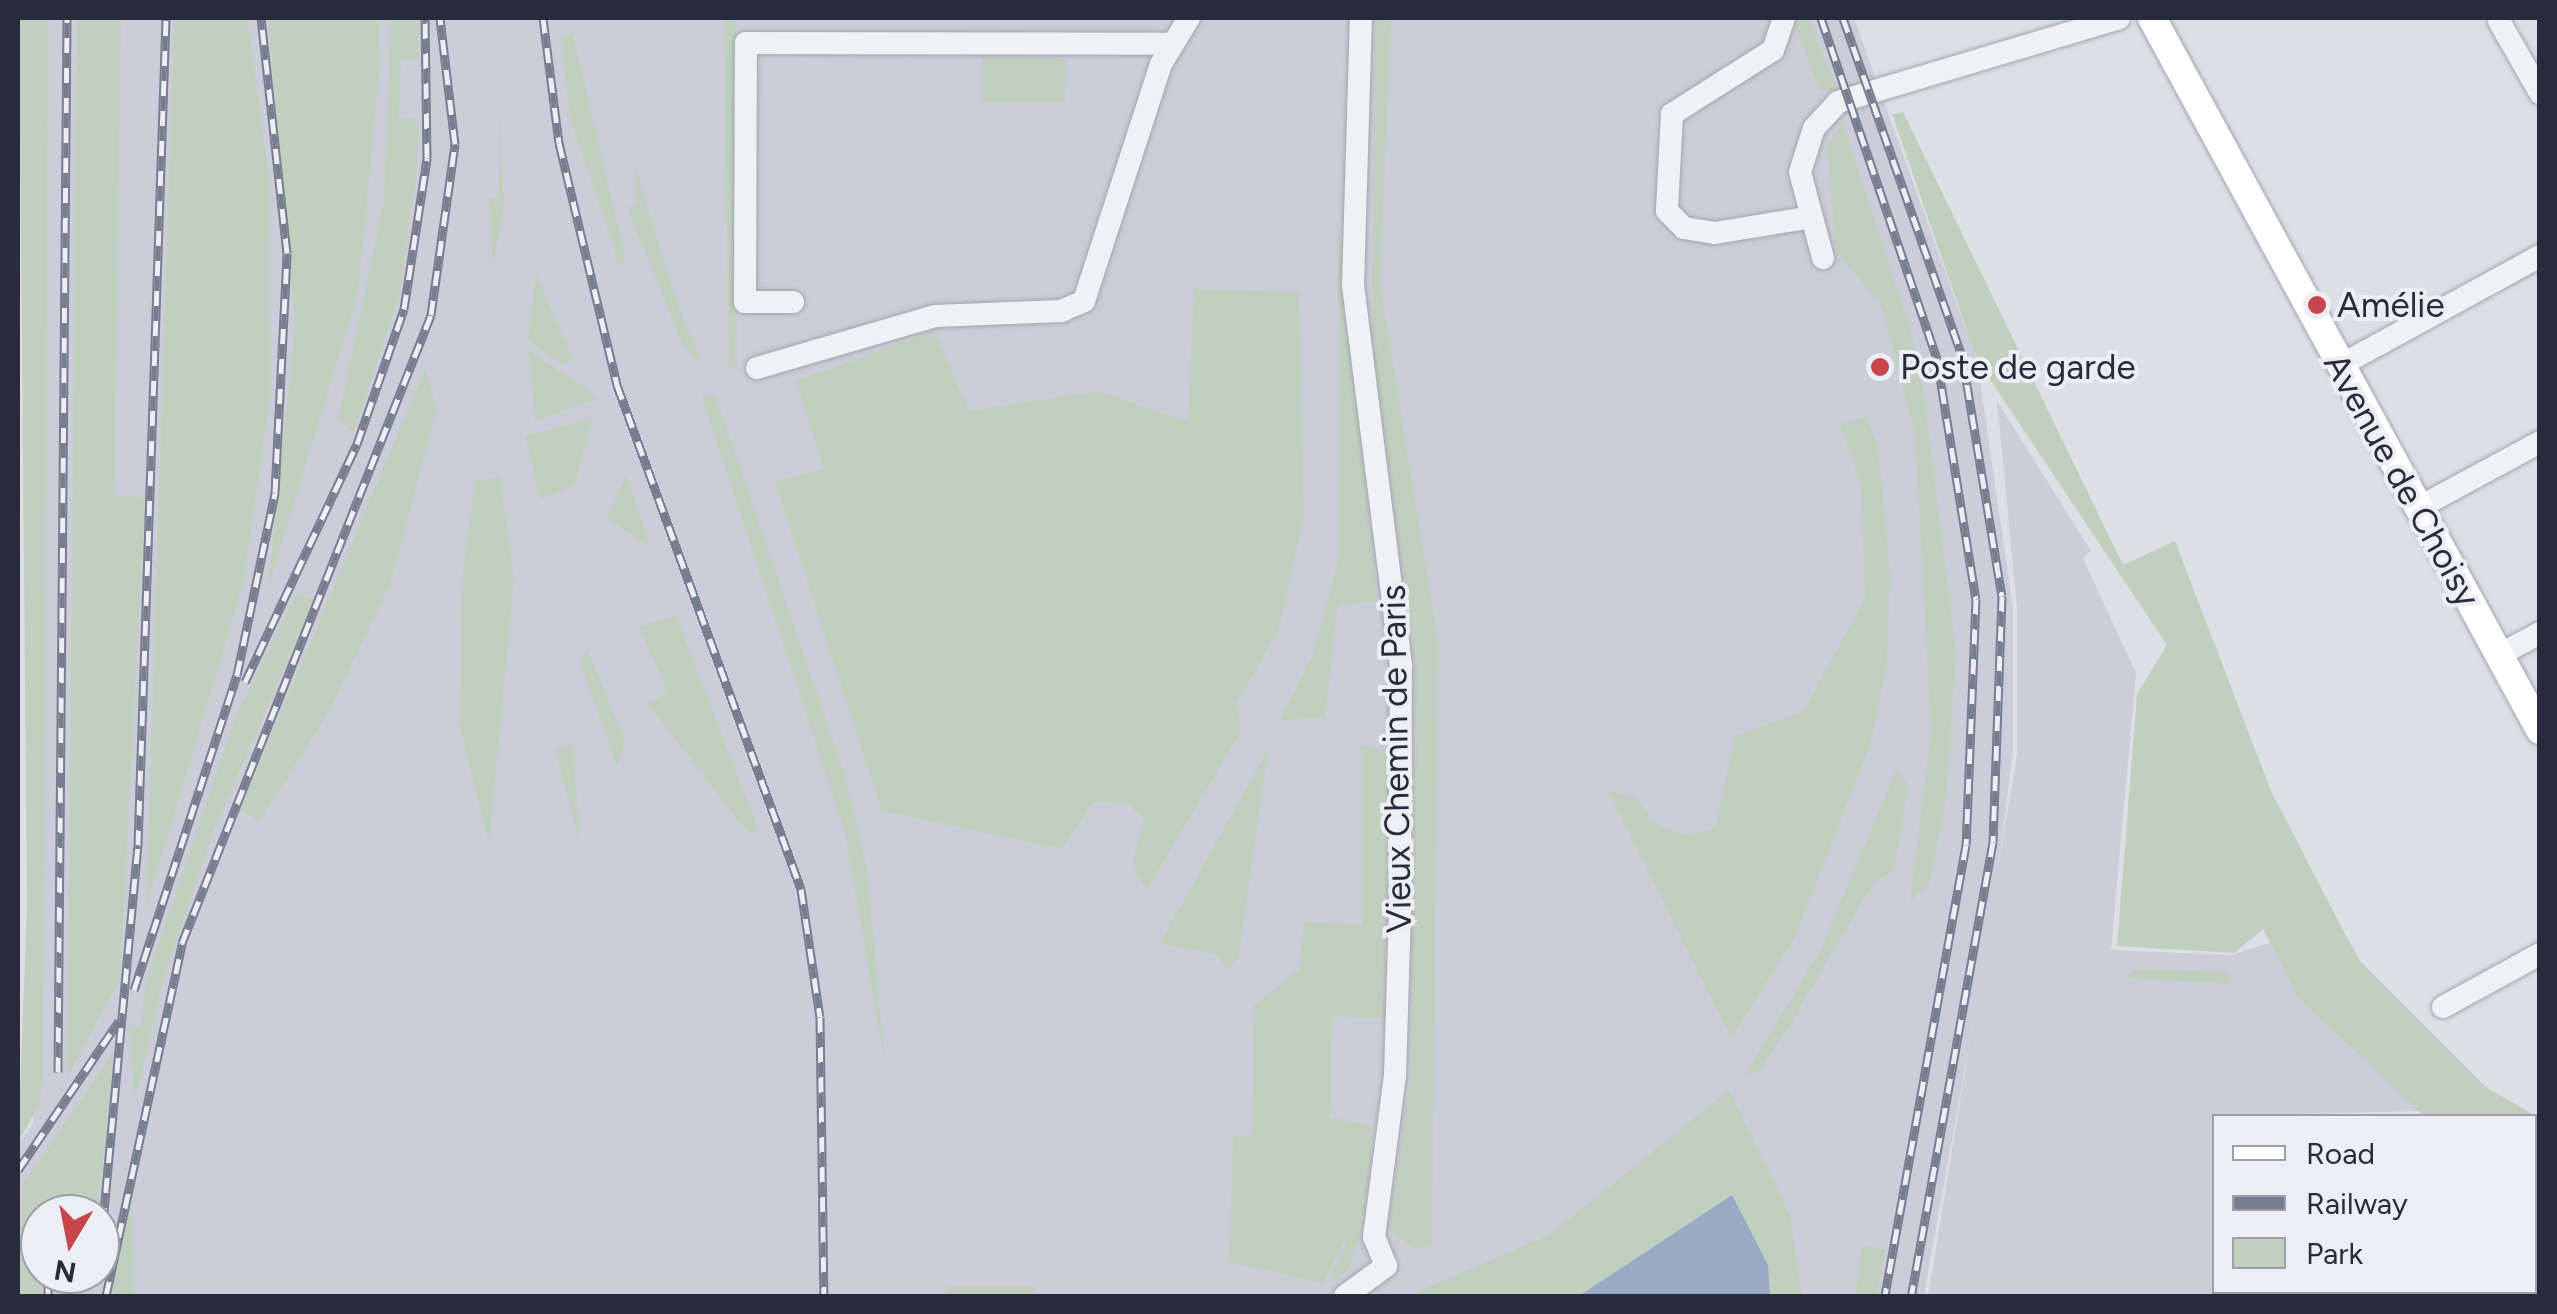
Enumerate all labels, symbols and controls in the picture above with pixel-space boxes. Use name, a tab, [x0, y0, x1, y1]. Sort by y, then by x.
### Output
place label: Amélie	[2337, 284, 2445, 326]
marker: Amélie	[2306, 294, 2328, 316]
place label: Poste de garde	[1900, 346, 2136, 388]
street label: Avenue de Choisy	[2315, 346, 2489, 614]
marker: Poste de garde	[1869, 356, 1891, 378]
street label: Vieux Chemin de Paris	[1372, 584, 1420, 934]
legend	[2212, 1114, 2537, 1294]
text: Road	[2306, 1135, 2375, 1172]
text: Railway	[2306, 1185, 2408, 1222]
north arrow	[20, 1194, 120, 1294]
text: Park	[2306, 1235, 2363, 1272]
text: N	[52, 1253, 79, 1290]

